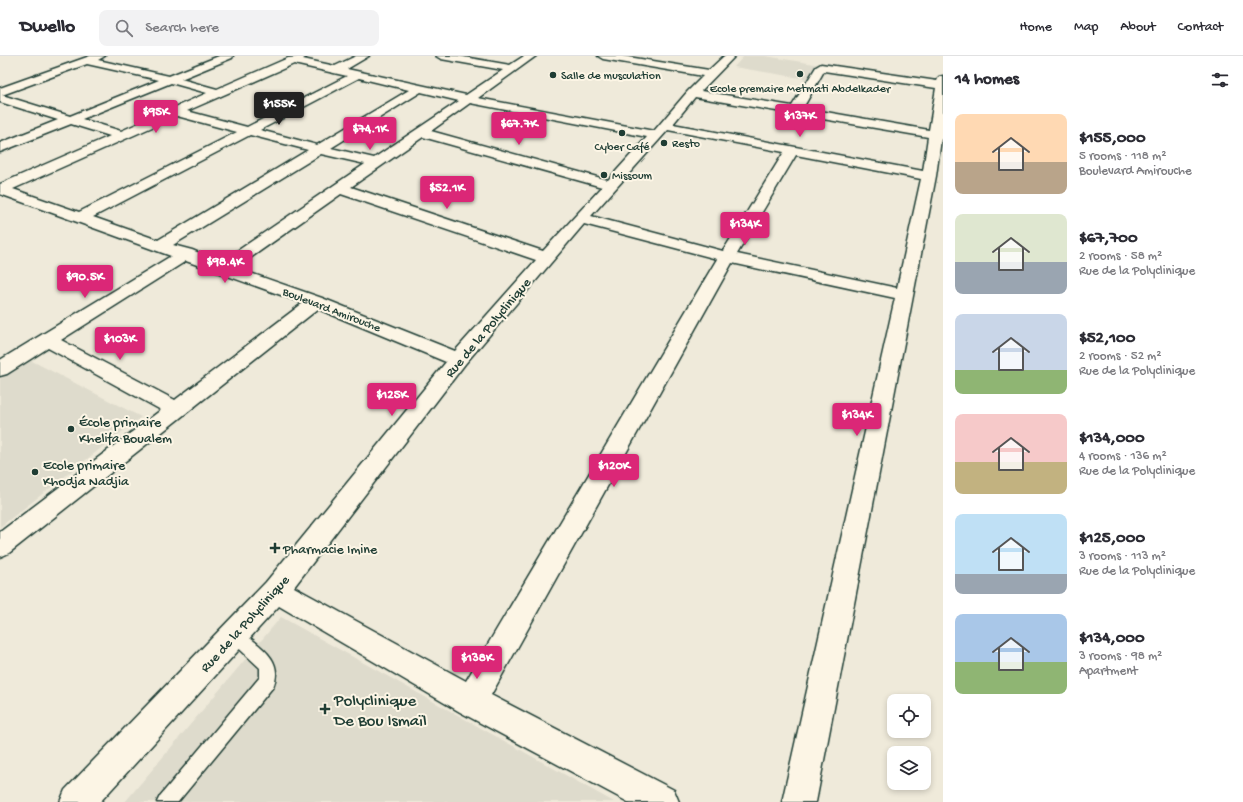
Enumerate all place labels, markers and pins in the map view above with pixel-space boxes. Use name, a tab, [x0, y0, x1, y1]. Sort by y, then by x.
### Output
marker: Ecole premaire Metmati Abdelkader	[795, 69, 805, 79]
marker: Salle de musculation	[548, 70, 558, 80]
place label: Salle de musculation	[561, 70, 661, 84]
place label: Ecole premaire Metmati Abdelkader	[710, 83, 892, 97]
pin: $155K	[251, 92, 307, 126]
pin: $95K	[132, 100, 180, 134]
pin: $137K	[772, 104, 828, 138]
pin: $67.7K	[486, 112, 552, 146]
pin: $74.1K	[337, 117, 403, 151]
marker: Cyber Café	[617, 128, 627, 138]
marker: Resto	[659, 138, 669, 148]
place label: Resto	[672, 138, 700, 152]
place label: Cyber Café	[594, 141, 650, 155]
marker: Missoum	[599, 170, 609, 180]
place label: Missoum	[612, 170, 653, 184]
pin: $52.1K	[414, 176, 480, 210]
pin: $134K	[717, 212, 773, 246]
pin: $98.4K	[192, 250, 258, 284]
pin: $90.5K	[52, 265, 118, 299]
pin: $103K	[92, 327, 148, 361]
pin: $125K	[364, 383, 420, 417]
pin: $134K	[829, 403, 885, 437]
place label: École primaire Khelifa Boualem	[79, 415, 172, 448]
marker: École primaire Khelifa Boualem	[66, 424, 76, 434]
pin: $120K	[586, 454, 642, 488]
place label: Ecole primaire Khodja Nadjia	[43, 458, 130, 491]
marker: Ecole primaire Khodja Nadjia	[30, 467, 40, 477]
place label: Pharmacie Imine	[282, 542, 378, 559]
marker: Pharmacie Imine	[270, 543, 280, 553]
pin: $138K	[449, 646, 505, 680]
place label: Polyclinique De Bou Ismaïl	[333, 692, 427, 732]
marker: Polyclinique De Bou Ismaïl	[319, 703, 331, 715]

